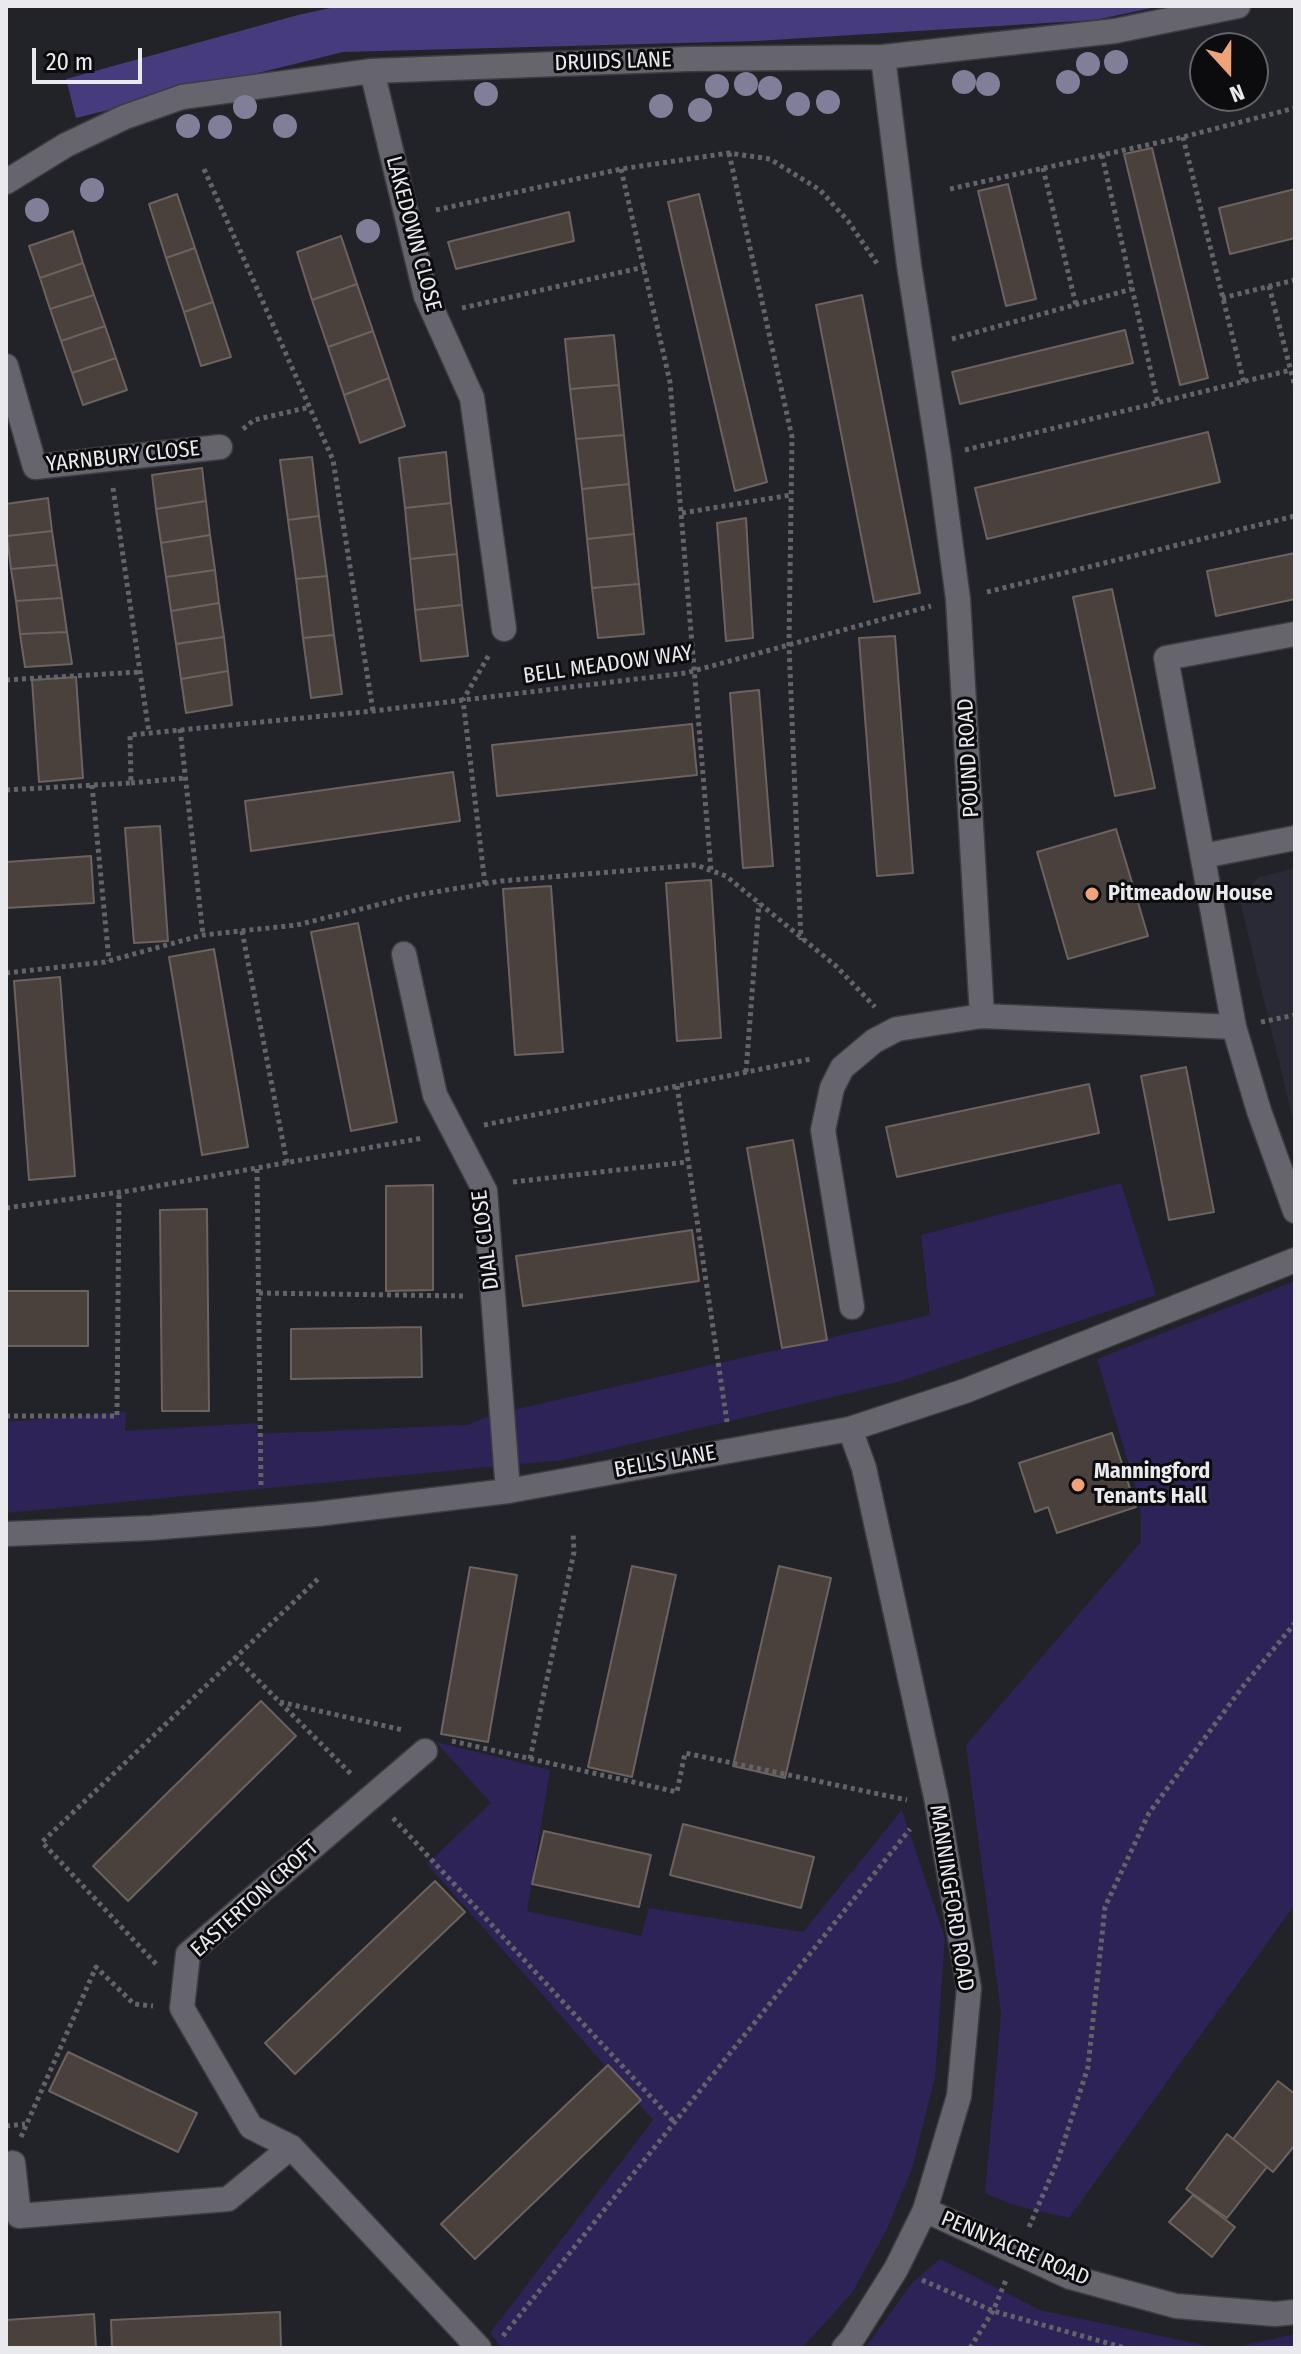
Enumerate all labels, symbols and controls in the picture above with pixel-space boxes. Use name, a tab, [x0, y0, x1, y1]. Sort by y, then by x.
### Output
scale bar	[36, 32, 146, 82]
north arrow	[1189, 32, 1269, 112]
street label: DRUIDS LANE	[554, 47, 672, 77]
text: 20 m	[46, 48, 93, 76]
text: N	[1226, 78, 1248, 108]
street label: LAKEDOWN CLOSE	[380, 153, 446, 315]
street label: YARNBURY CLOSE	[45, 436, 201, 478]
street label: BELL MEADOW WAY	[522, 640, 694, 690]
street label: POUND ROAD	[953, 698, 985, 818]
place label: Pitmeadow House	[1108, 881, 1273, 907]
marker: Pitmeadow House	[1083, 885, 1101, 903]
street label: DIAL CLOSE	[467, 1189, 505, 1291]
street label: BELLS LANE	[612, 1440, 718, 1484]
place label: Manningford Tenants Hall	[1094, 1459, 1210, 1510]
marker: Manningford Tenants Hall	[1069, 1476, 1087, 1494]
street label: MANNINGFORD ROAD	[923, 1803, 979, 1993]
street label: EASTERTON CROFT	[186, 1835, 324, 1963]
street label: PENNYACRE ROAD	[937, 2206, 1093, 2292]

